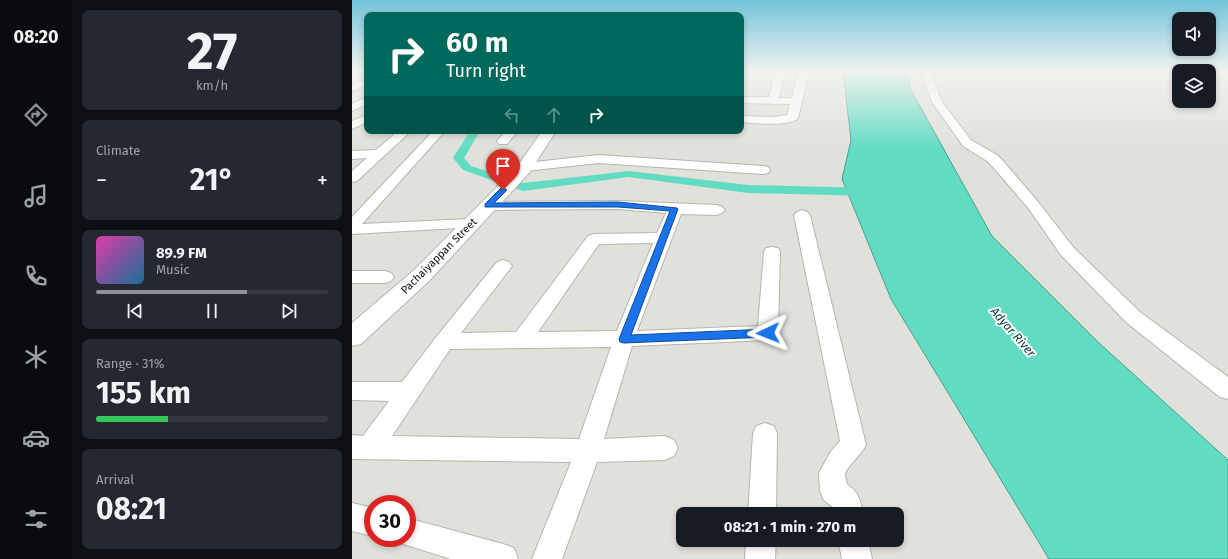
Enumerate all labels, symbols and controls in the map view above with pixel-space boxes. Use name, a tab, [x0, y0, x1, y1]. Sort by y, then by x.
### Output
map controls	[1172, 12, 1216, 108]
button: sound	[1172, 12, 1216, 56]
text: 27	[187, 20, 237, 83]
text: 08:20	[13, 26, 59, 48]
text: 60 m	[446, 26, 508, 59]
icon: right	[380, 28, 432, 80]
text: Turn right	[446, 60, 526, 82]
button: layers	[1172, 64, 1216, 108]
text: km/h	[196, 78, 228, 93]
icon: directions	[22, 101, 50, 129]
icon: left	[501, 104, 523, 126]
icon: ahead	[543, 104, 565, 126]
icon: right	[585, 104, 607, 126]
text: Climate	[96, 143, 140, 158]
pin	[486, 149, 520, 190]
icon: arrive	[492, 155, 514, 177]
text: 21°	[190, 162, 234, 198]
text: −	[96, 167, 107, 194]
text: +	[317, 167, 328, 194]
icon: music	[22, 182, 50, 210]
street label: Pachaiyappan Street	[398, 215, 480, 297]
text: 89.9 FM	[156, 244, 207, 262]
icon: phone	[22, 262, 50, 290]
text: Music	[156, 262, 190, 277]
icon: previous	[124, 300, 146, 322]
icon: pause	[201, 300, 223, 322]
icon: next	[278, 300, 300, 322]
water label: Adyar River	[987, 304, 1039, 360]
position arrow	[747, 312, 789, 354]
icon: climate	[22, 343, 50, 371]
text: Range · 31%	[96, 356, 165, 371]
text: 155 km	[96, 375, 191, 411]
icon: car	[22, 424, 50, 452]
text: Arrival	[96, 472, 134, 487]
text: 08:21	[96, 491, 167, 527]
speed limit sign: 30	[364, 495, 416, 547]
icon: filters	[22, 505, 50, 533]
text: 08:21 · 1 min · 270 m	[724, 518, 856, 536]

